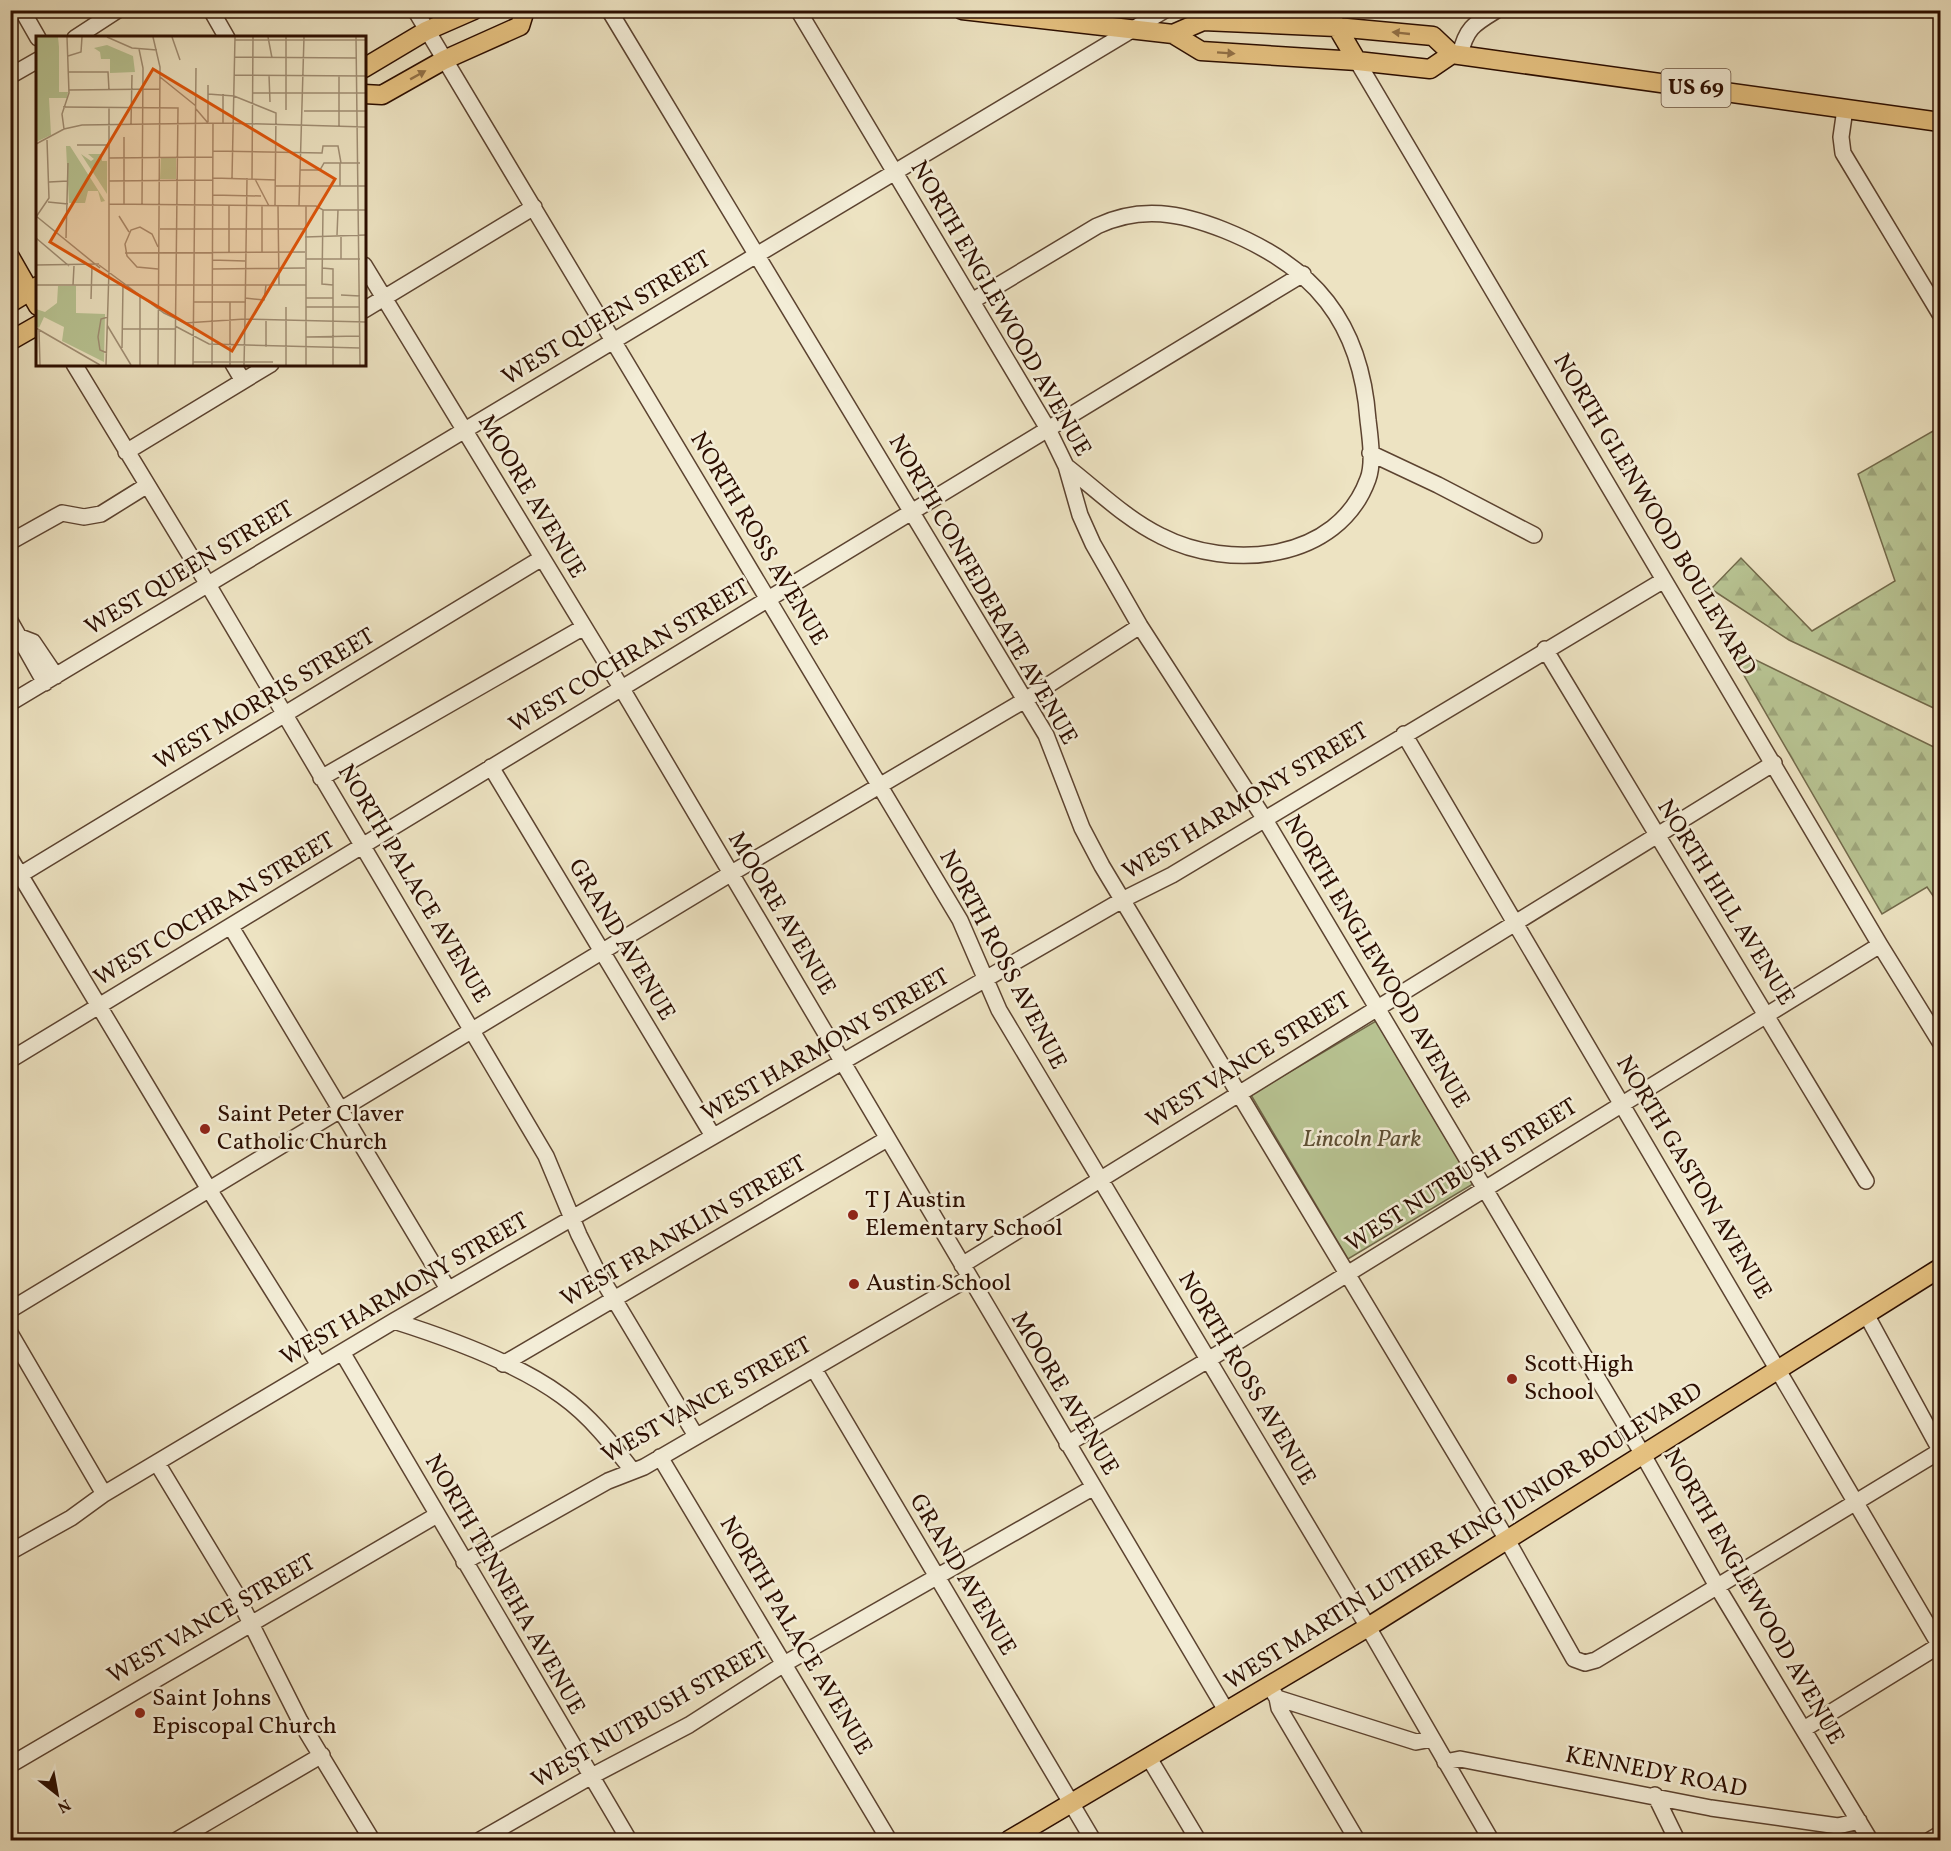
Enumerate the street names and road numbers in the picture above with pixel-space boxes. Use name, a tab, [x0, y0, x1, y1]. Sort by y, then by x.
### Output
road number: US 69	[1662, 69, 1730, 107]
street label: NORTH ENGLEWOOD AVENUE	[901, 155, 1099, 463]
street label: WEST QUEEN STREET	[496, 243, 718, 395]
street label: NORTH GLENWOOD BOULEVARD	[1544, 347, 1764, 683]
street label: MOORE AVENUE	[469, 409, 593, 585]
street label: NORTH ROSS AVENUE	[681, 426, 835, 652]
street label: NORTH CONFEDERATE AVENUE	[879, 428, 1085, 752]
street label: WEST QUEEN STREET	[79, 493, 301, 645]
street label: WEST COCHRAN STREET	[503, 571, 757, 743]
street label: WEST MORRIS STREET	[148, 620, 382, 780]
street label: WEST HARMONY STREET	[1117, 715, 1375, 889]
street label: NORTH PALACE AVENUE	[328, 758, 498, 1010]
street label: NORTH HILL AVENUE	[1648, 793, 1802, 1013]
street label: NORTH ENGLEWOOD AVENUE	[1275, 809, 1477, 1115]
street label: WEST COCHRAN STREET	[88, 824, 342, 996]
street label: MOORE AVENUE	[719, 826, 843, 1002]
street label: NORTH ROSS AVENUE	[930, 844, 1074, 1076]
street label: GRAND AVENUE	[559, 853, 683, 1027]
street label: WEST HARMONY STREET	[696, 961, 956, 1131]
street label: WEST VANCE STREET	[1140, 984, 1358, 1138]
street label: NORTH GASTON AVENUE	[1607, 1050, 1779, 1306]
street label: WEST NUTBUSH STREET	[1339, 1091, 1585, 1261]
street label: WEST FRANKLIN STREET	[555, 1148, 813, 1316]
street label: WEST HARMONY STREET	[275, 1205, 535, 1375]
street label: NORTH ROSS AVENUE	[1169, 1266, 1323, 1492]
street label: MOORE AVENUE	[1002, 1306, 1126, 1482]
street label: WEST VANCE STREET	[596, 1329, 818, 1473]
street label: WEST MARTIN LUTHER KING JUNIOR BOULEVARD	[1218, 1375, 1710, 1699]
street label: NORTH ENGLEWOOD AVENUE	[1654, 1443, 1852, 1751]
street label: NORTH TENNEHA AVENUE	[415, 1448, 593, 1722]
street label: GRAND AVENUE	[900, 1488, 1024, 1662]
street label: NORTH PALACE AVENUE	[710, 1510, 880, 1762]
street label: WEST VANCE STREET	[102, 1546, 322, 1694]
street label: WEST NUTBUSH STREET	[525, 1634, 775, 1798]
street label: KENNEDY ROAD	[1562, 1739, 1750, 1807]

